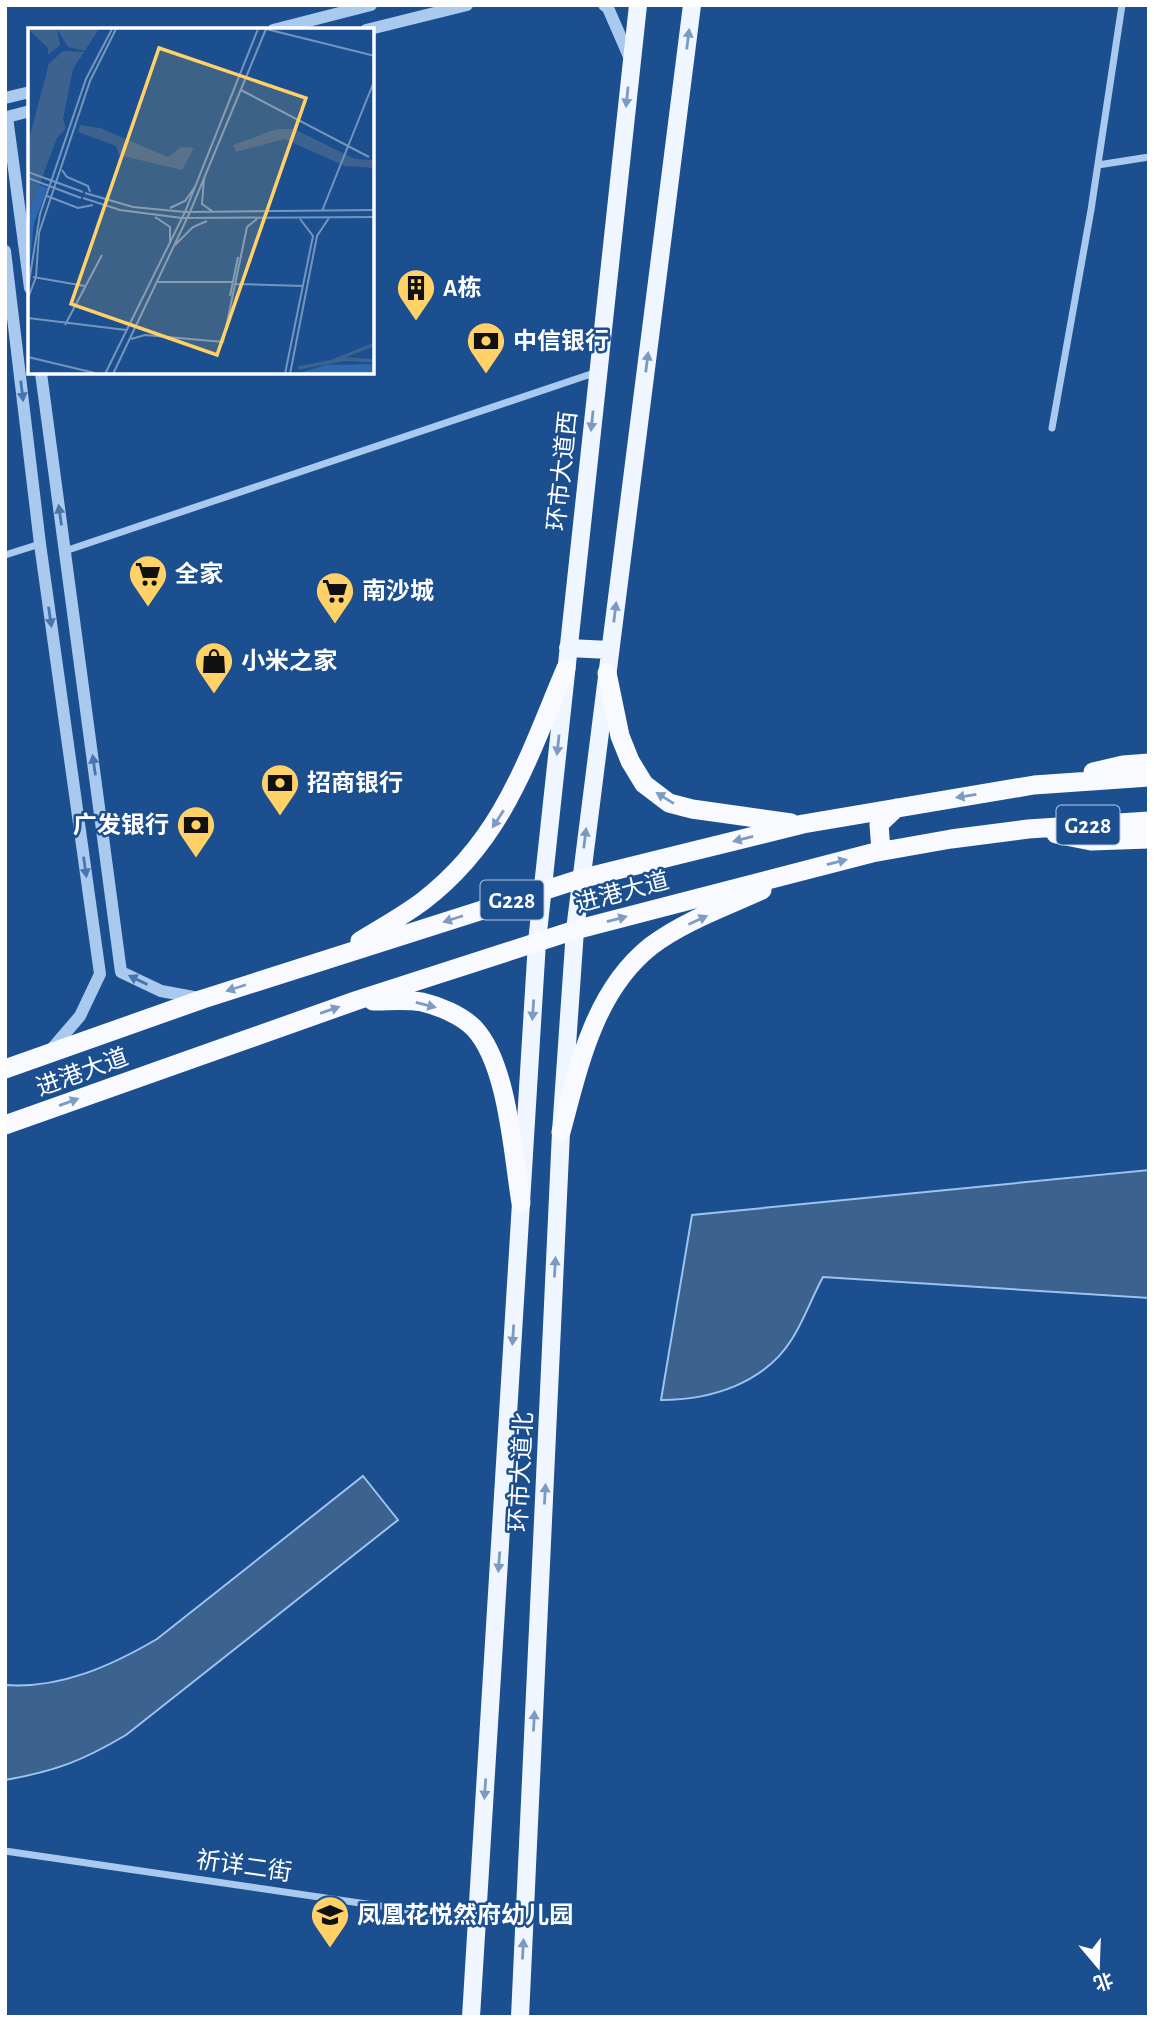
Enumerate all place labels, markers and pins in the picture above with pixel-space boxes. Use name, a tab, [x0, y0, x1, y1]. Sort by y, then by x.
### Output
building icon: A栋	[395, 267, 437, 322]
place label: A栋	[443, 275, 481, 301]
bank icon: 中信银行	[465, 320, 507, 375]
place label: 中信银行	[513, 328, 609, 354]
supermarket icon: 全家	[127, 553, 169, 608]
place label: 全家	[175, 561, 223, 587]
supermarket icon: 南沙城	[314, 570, 356, 625]
place label: 南沙城	[362, 578, 434, 604]
shop icon: 小米之家	[193, 640, 235, 695]
place label: 小米之家	[241, 648, 337, 674]
bank icon: 招商银行	[259, 762, 301, 817]
place label: 招商银行	[307, 770, 403, 796]
bank icon: 广发银行	[175, 804, 217, 859]
place label: 广发银行	[73, 812, 169, 838]
school or university icon: 凤凰花悦然府幼儿园	[309, 1894, 351, 1949]
place label: 凤凰花悦然府幼儿园	[357, 1902, 573, 1928]

